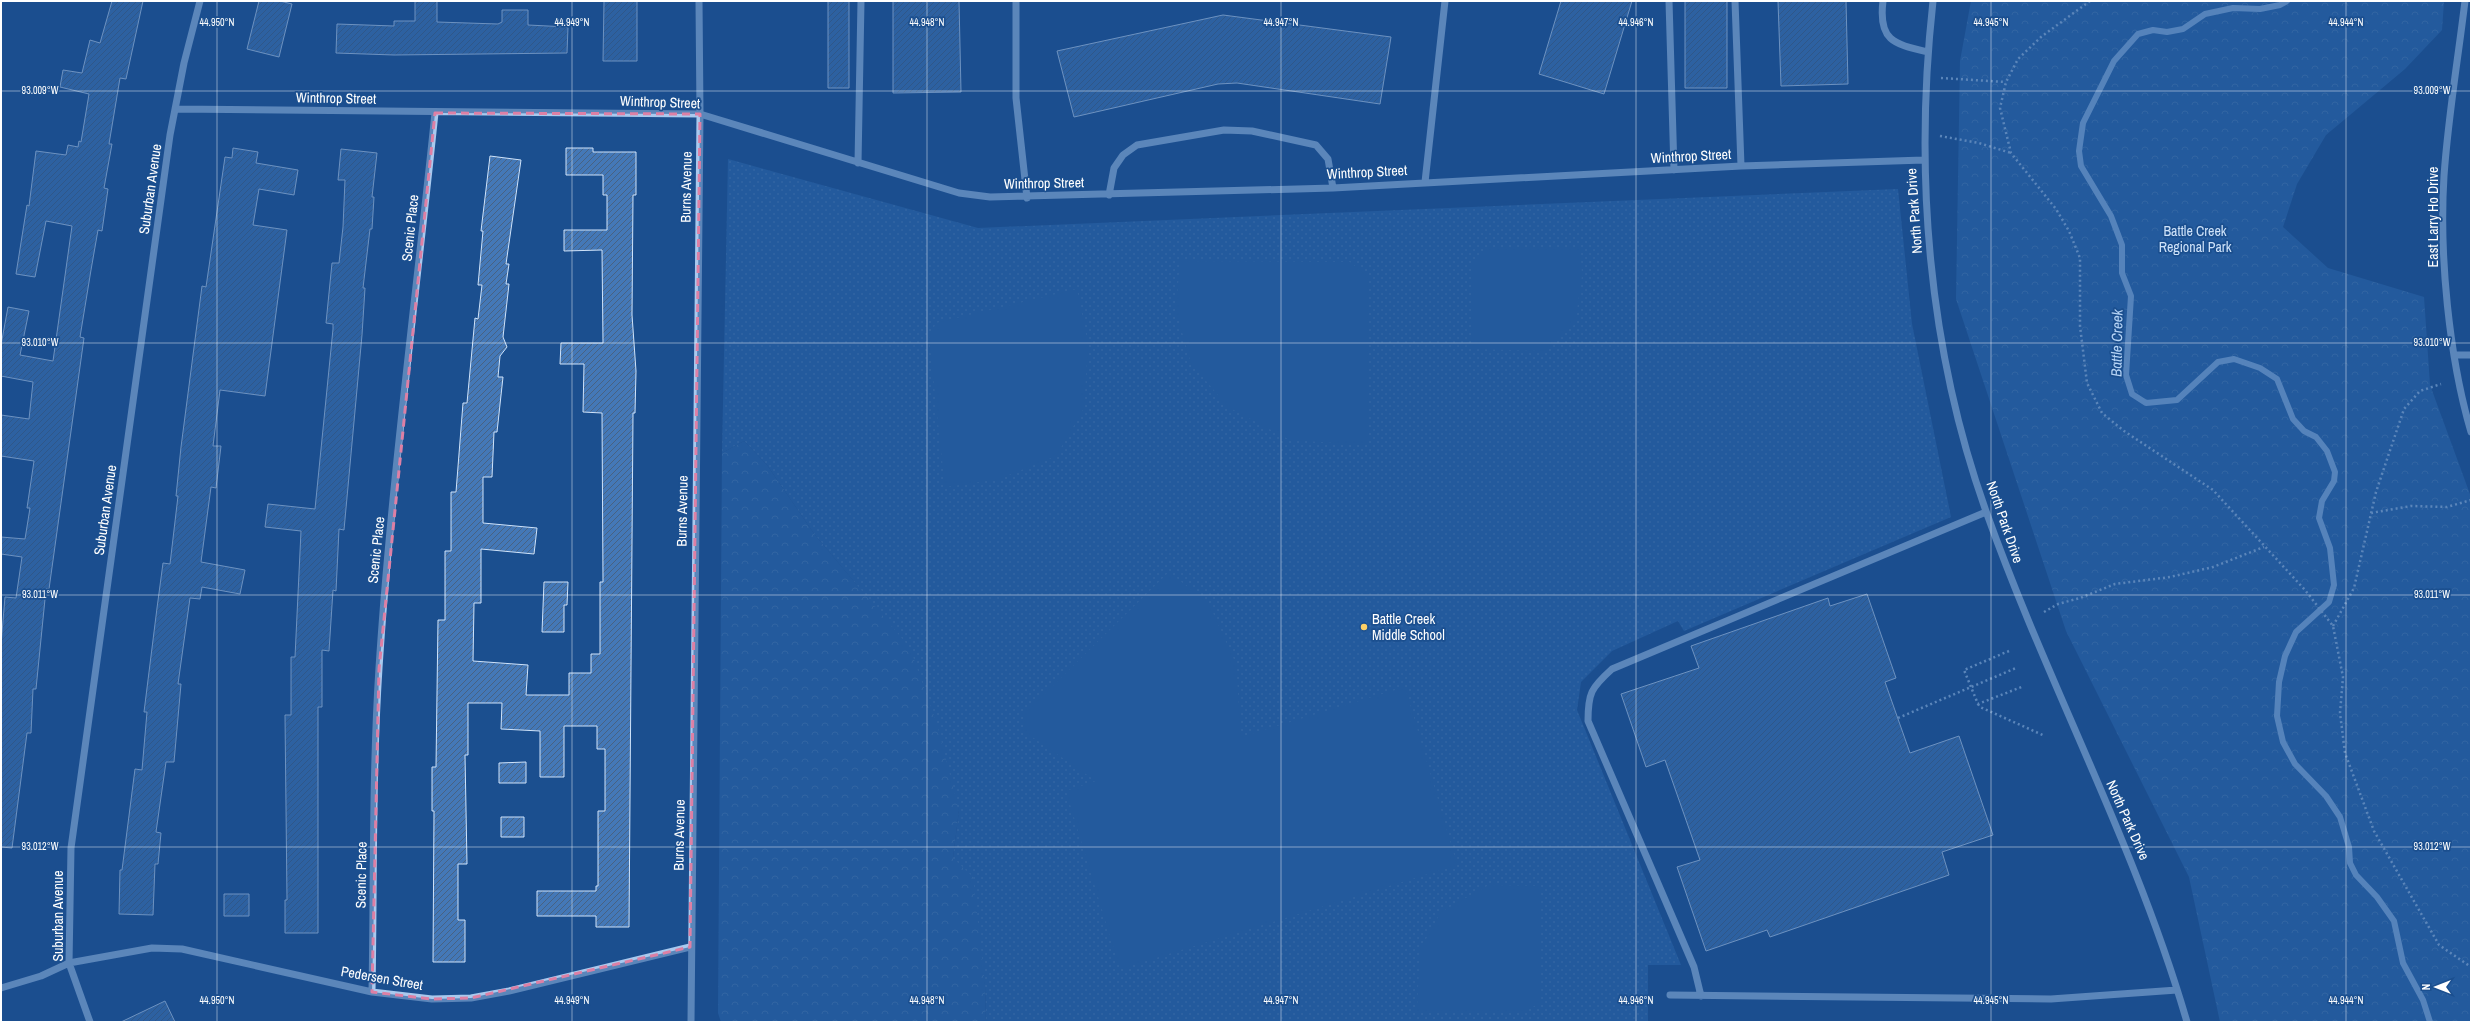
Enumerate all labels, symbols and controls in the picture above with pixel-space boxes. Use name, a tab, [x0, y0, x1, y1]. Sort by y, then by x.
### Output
text: 44.950°N	[200, 16, 235, 29]
text: 44.949°N	[555, 16, 590, 29]
text: 44.948°N	[910, 16, 945, 29]
text: 44.947°N	[1264, 16, 1299, 29]
text: 44.946°N	[1619, 16, 1654, 29]
text: 44.945°N	[1974, 16, 2009, 29]
text: 44.944°N	[2329, 16, 2364, 29]
text: 93.009°W	[22, 84, 59, 97]
text: 93.009°W	[2414, 84, 2451, 97]
street label: Winthrop Street	[296, 88, 376, 108]
street label: Winthrop Street	[620, 92, 700, 112]
street label: Suburban Avenue	[135, 143, 165, 235]
street label: Winthrop Street	[1650, 145, 1732, 167]
street label: Burns Avenue	[676, 151, 696, 223]
street label: Winthrop Street	[1326, 161, 1408, 183]
street label: East Larry Ho Drive	[2424, 167, 2442, 267]
street label: North Park Drive	[1902, 168, 1926, 254]
street label: Winthrop Street	[1004, 173, 1084, 193]
street label: Scenic Place	[398, 194, 422, 262]
park label: Battle Creek Regional Park	[2159, 222, 2232, 256]
water label: Battle Creek	[2105, 308, 2128, 377]
text: 93.010°W	[22, 336, 59, 349]
text: 93.010°W	[2414, 336, 2451, 349]
street label: Suburban Avenue	[90, 464, 120, 556]
street label: Burns Avenue	[672, 475, 692, 547]
street label: North Park Drive	[1983, 479, 2027, 565]
street label: Scenic Place	[364, 516, 388, 584]
text: 93.011°W	[22, 588, 58, 601]
text: 93.011°W	[2414, 588, 2450, 601]
place label: Battle Creek Middle School	[1372, 610, 1445, 644]
marker: Battle Creek Middle School	[1359, 622, 1369, 632]
street label: North Park Drive	[2102, 777, 2154, 863]
street label: Burns Avenue	[669, 799, 689, 871]
text: 93.012°W	[22, 840, 59, 853]
text: 93.012°W	[2414, 840, 2451, 853]
street label: Scenic Place	[351, 841, 371, 909]
street label: Suburban Avenue	[49, 870, 67, 962]
street label: Pedersen Street	[340, 962, 424, 994]
north arrow	[2416, 967, 2456, 1007]
text: N	[2419, 984, 2433, 990]
text: 44.950°N	[200, 994, 235, 1007]
text: 44.949°N	[555, 994, 590, 1007]
text: 44.948°N	[910, 994, 945, 1007]
text: 44.947°N	[1264, 994, 1299, 1007]
text: 44.946°N	[1619, 994, 1654, 1007]
text: 44.945°N	[1974, 994, 2009, 1007]
text: 44.944°N	[2329, 994, 2364, 1007]

